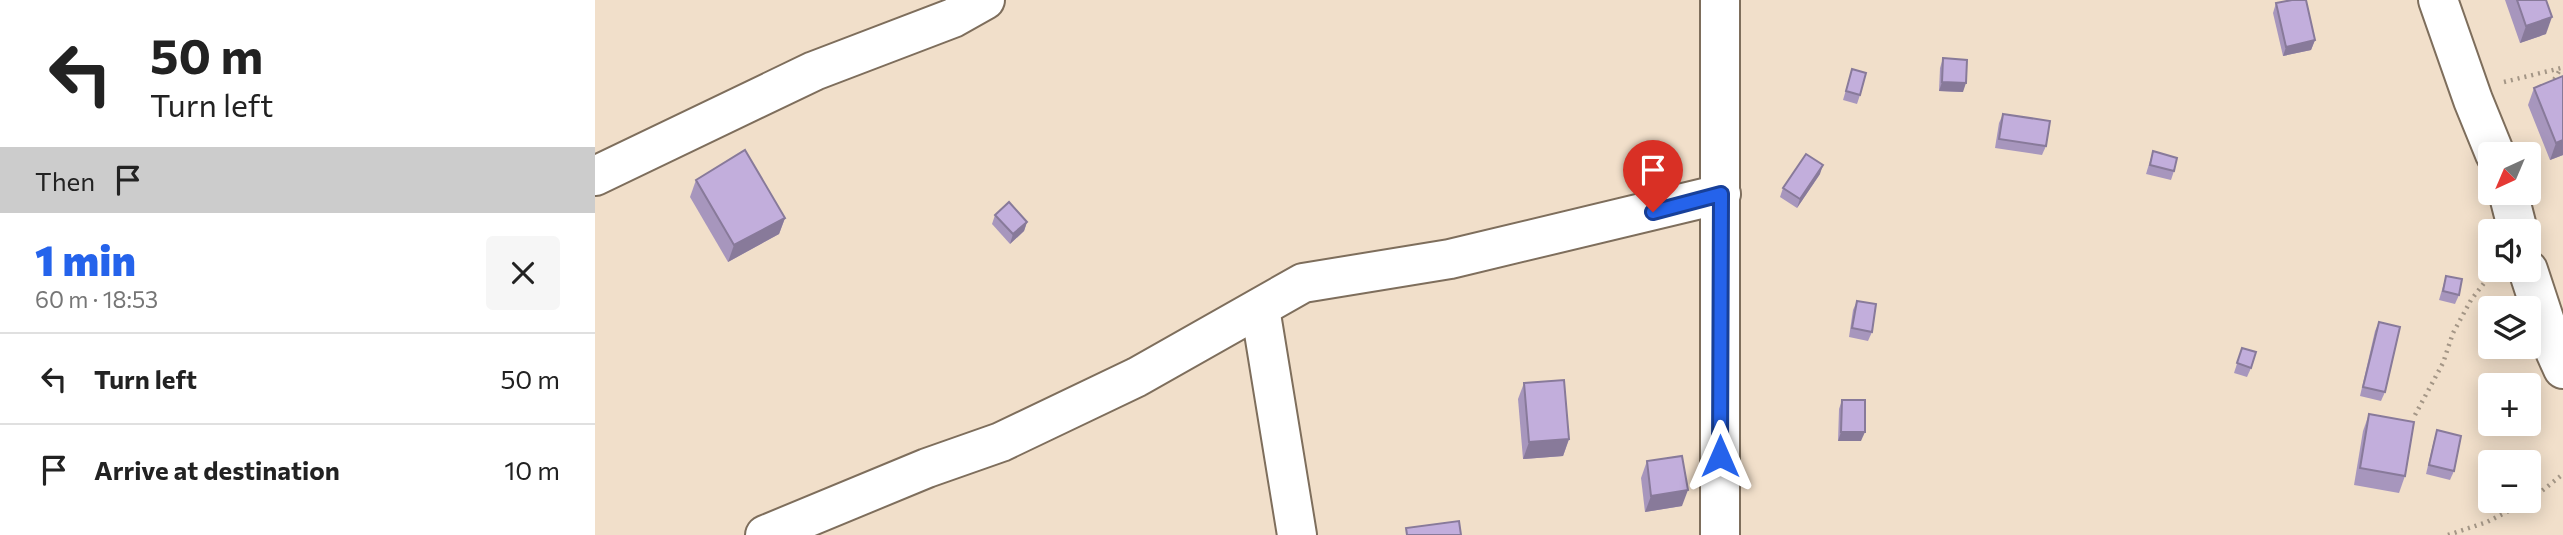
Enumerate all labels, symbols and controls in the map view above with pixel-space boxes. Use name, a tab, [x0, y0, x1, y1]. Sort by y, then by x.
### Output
text: 50 m	[150, 24, 263, 84]
icon: left	[35, 28, 126, 119]
text: Turn left	[150, 84, 274, 124]
pin	[1623, 140, 1683, 212]
north arrow	[2478, 142, 2541, 205]
map controls	[2478, 142, 2541, 513]
icon: arrive	[1634, 151, 1672, 189]
icon: arrive	[109, 161, 147, 199]
text: Then	[35, 165, 95, 196]
button: sound	[2478, 219, 2541, 282]
text: 1 min	[35, 233, 136, 285]
button: close	[486, 236, 560, 310]
text: 60 m · 18:53	[35, 285, 158, 313]
button: layers	[2478, 296, 2541, 359]
icon: left	[35, 360, 73, 398]
text: Turn left	[94, 363, 197, 394]
text: 50 m	[500, 363, 560, 394]
button: +	[2478, 373, 2541, 436]
position arrow	[1683, 419, 1757, 493]
button: −	[2478, 450, 2541, 513]
icon: arrive	[35, 451, 73, 489]
text: Arrive at destination	[94, 454, 340, 485]
text: 10 m	[504, 454, 560, 485]

